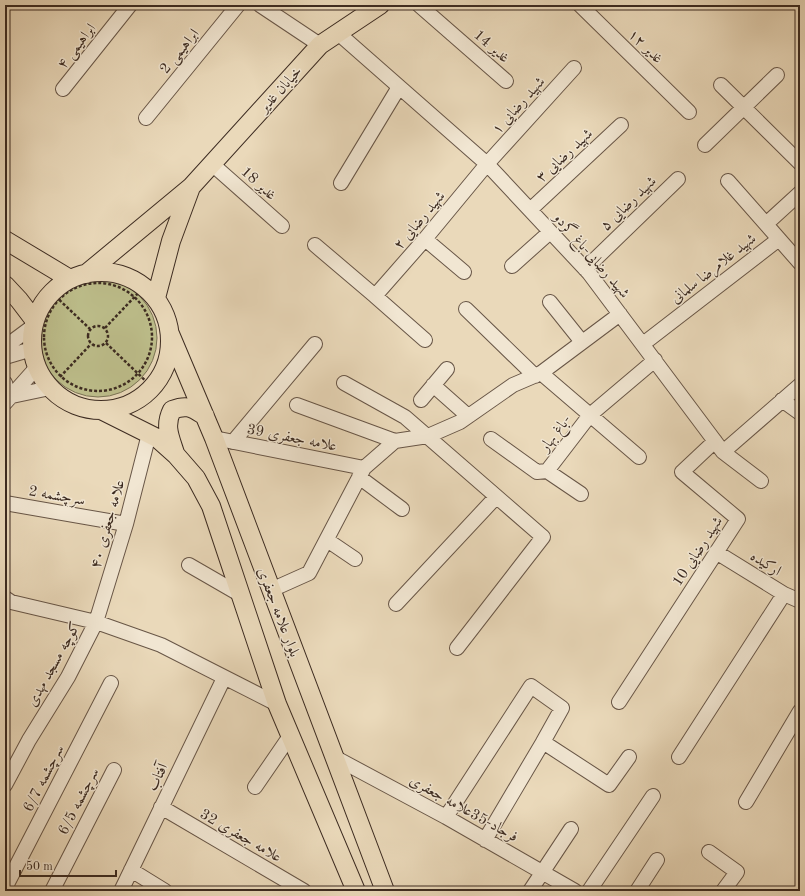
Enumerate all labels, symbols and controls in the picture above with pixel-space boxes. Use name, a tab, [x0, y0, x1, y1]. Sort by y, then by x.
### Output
street label: ابراهیمی ۴	[55, 22, 101, 74]
street label: ابراهیمی 2	[158, 27, 204, 78]
street label: غدیر ۱۲	[625, 27, 665, 67]
street label: غدیر 14	[470, 28, 512, 67]
street label: خیابان غدیر	[255, 64, 305, 117]
street label: شهید رضایی ۱	[490, 75, 549, 138]
street label: شهید رضایی ۳	[534, 126, 597, 186]
street label: غدیر 18	[237, 165, 279, 204]
street label: شهید رضایی ۵	[598, 174, 660, 235]
street label: شهید رضایی ۲	[392, 189, 449, 254]
street label: شهید رضایی-باغ گردو	[546, 206, 635, 304]
street label: شهید غلامرضا سلمانی	[668, 231, 761, 309]
street label: باغ بهار-	[537, 413, 578, 459]
street label: علامه جعفری 39	[245, 422, 338, 456]
street label: علامه جعفری ۴۰	[89, 478, 129, 571]
street label: سرچشمه 2	[27, 484, 86, 510]
street label: شهید رضایی 10	[670, 514, 727, 590]
street label: ارکیده	[747, 548, 784, 579]
street label: بلوار علامه جعفری	[253, 566, 302, 660]
street label: کوچه مسجد مهدی	[24, 619, 85, 710]
street label: سرچشمه 6/7	[21, 743, 68, 815]
street label: آفتاب	[143, 759, 172, 794]
street label: سرچشمه 6/5	[56, 766, 103, 838]
street label: فرجاد-35علامه جعفری	[406, 773, 520, 846]
street label: علامه جعفری 32	[197, 807, 284, 867]
scale bar	[20, 852, 116, 878]
text: 50 m	[26, 860, 53, 873]

